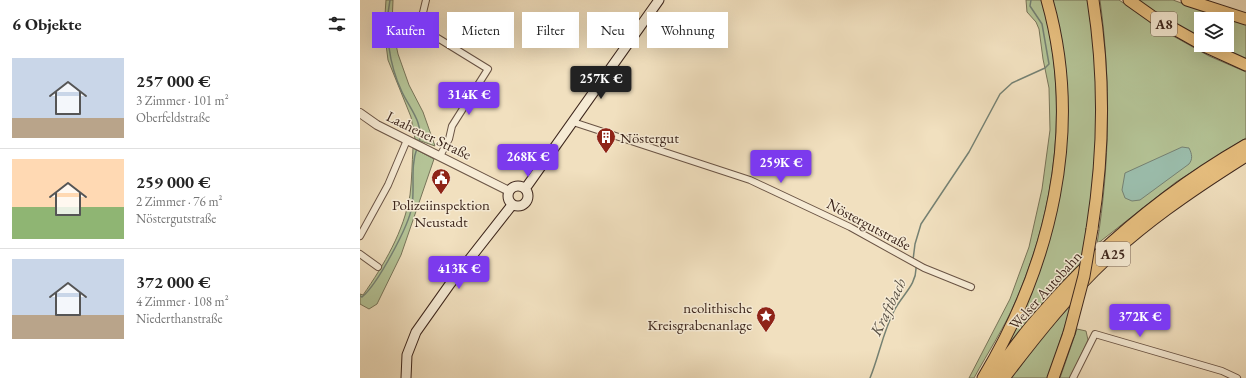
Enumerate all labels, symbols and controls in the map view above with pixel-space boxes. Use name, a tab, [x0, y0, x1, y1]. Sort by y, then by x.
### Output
chip: Kaufen	[372, 12, 439, 48]
chip: Mieten	[447, 12, 514, 48]
chip: Filter	[522, 12, 579, 48]
chip: Neu	[587, 12, 639, 48]
chip: Wohnung	[647, 12, 728, 48]
road number: A8	[1151, 12, 1177, 36]
map controls	[1194, 12, 1234, 52]
button: layers	[1194, 12, 1234, 52]
text: 6 Objekte	[12, 13, 82, 35]
icon: filters	[326, 13, 348, 35]
pin: 257K €	[568, 66, 634, 100]
text: 257 000 €	[136, 70, 211, 92]
text: 257K €	[579, 70, 623, 87]
icon: home	[44, 74, 92, 122]
pin: 314K €	[436, 82, 502, 116]
text: 314K €	[447, 86, 491, 103]
text: 3 Zimmer · 101 m²	[136, 92, 229, 109]
street label: Laahener Straße	[383, 106, 475, 164]
text: Oberfeldstraße	[136, 109, 210, 126]
building icon: Nöstergut	[595, 126, 617, 154]
place label: Nöstergut	[620, 128, 679, 147]
pin: 268K €	[495, 144, 561, 178]
text: 268K €	[506, 148, 550, 165]
pin: 259K €	[748, 150, 814, 184]
text: 259K €	[759, 154, 803, 171]
public building icon: Polizeiinspektion Neustadt	[430, 167, 452, 195]
text: 259 000 €	[136, 171, 211, 193]
icon: home	[44, 175, 92, 223]
text: 2 Zimmer · 76 m²	[136, 193, 222, 210]
street label: Nöstergutstraße	[824, 194, 915, 254]
place label: Polizeiinspektion Neustadt	[392, 195, 490, 231]
text: Nöstergutstraße	[136, 210, 216, 227]
road number: A25	[1096, 242, 1130, 266]
street label: Welser Autobahn	[1005, 246, 1086, 333]
pin: 413K €	[426, 256, 492, 290]
text: 413K €	[437, 260, 481, 277]
text: 372 000 €	[136, 271, 211, 293]
icon: home	[44, 275, 92, 323]
water label: Kraftbach	[865, 275, 911, 340]
text: 4 Zimmer · 108 m²	[136, 293, 229, 310]
place label: neolithische Kreisgrabenanlage	[648, 298, 752, 334]
pin: 372K €	[1107, 304, 1173, 338]
place icon: neolithische Kreisgrabenanlage	[755, 305, 777, 333]
text: 372K €	[1118, 308, 1162, 325]
text: Niederthanstraße	[136, 310, 223, 327]

